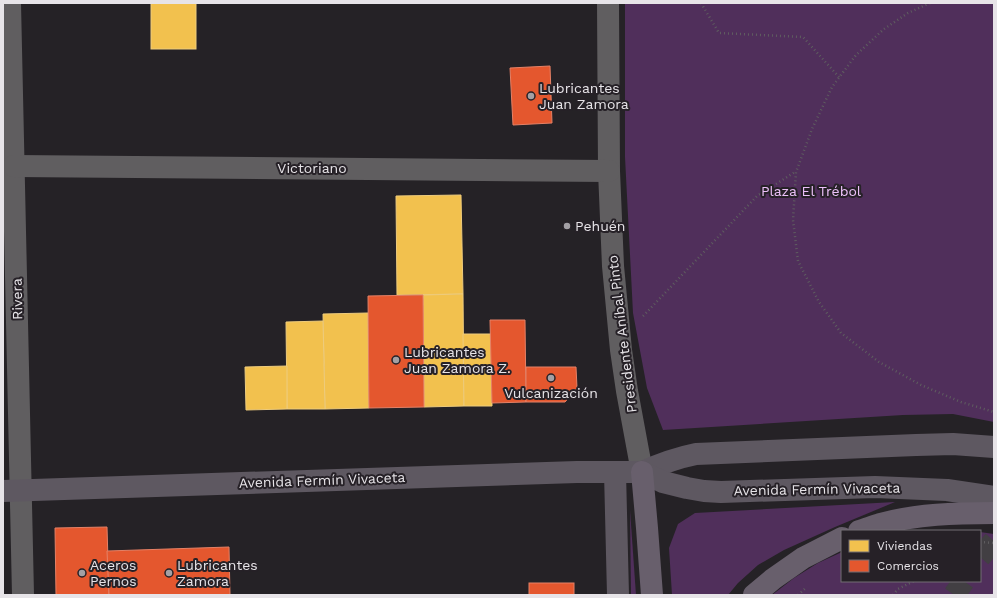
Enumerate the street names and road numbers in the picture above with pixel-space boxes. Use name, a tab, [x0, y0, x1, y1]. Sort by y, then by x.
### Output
street label: Victoriano	[277, 160, 347, 176]
street label: Presidente Aníbal Pinto	[604, 254, 640, 414]
street label: Rivera	[9, 278, 25, 320]
street label: Avenida Fermín Vivaceta	[238, 469, 406, 491]
street label: Avenida Fermín Vivaceta	[734, 480, 900, 498]

